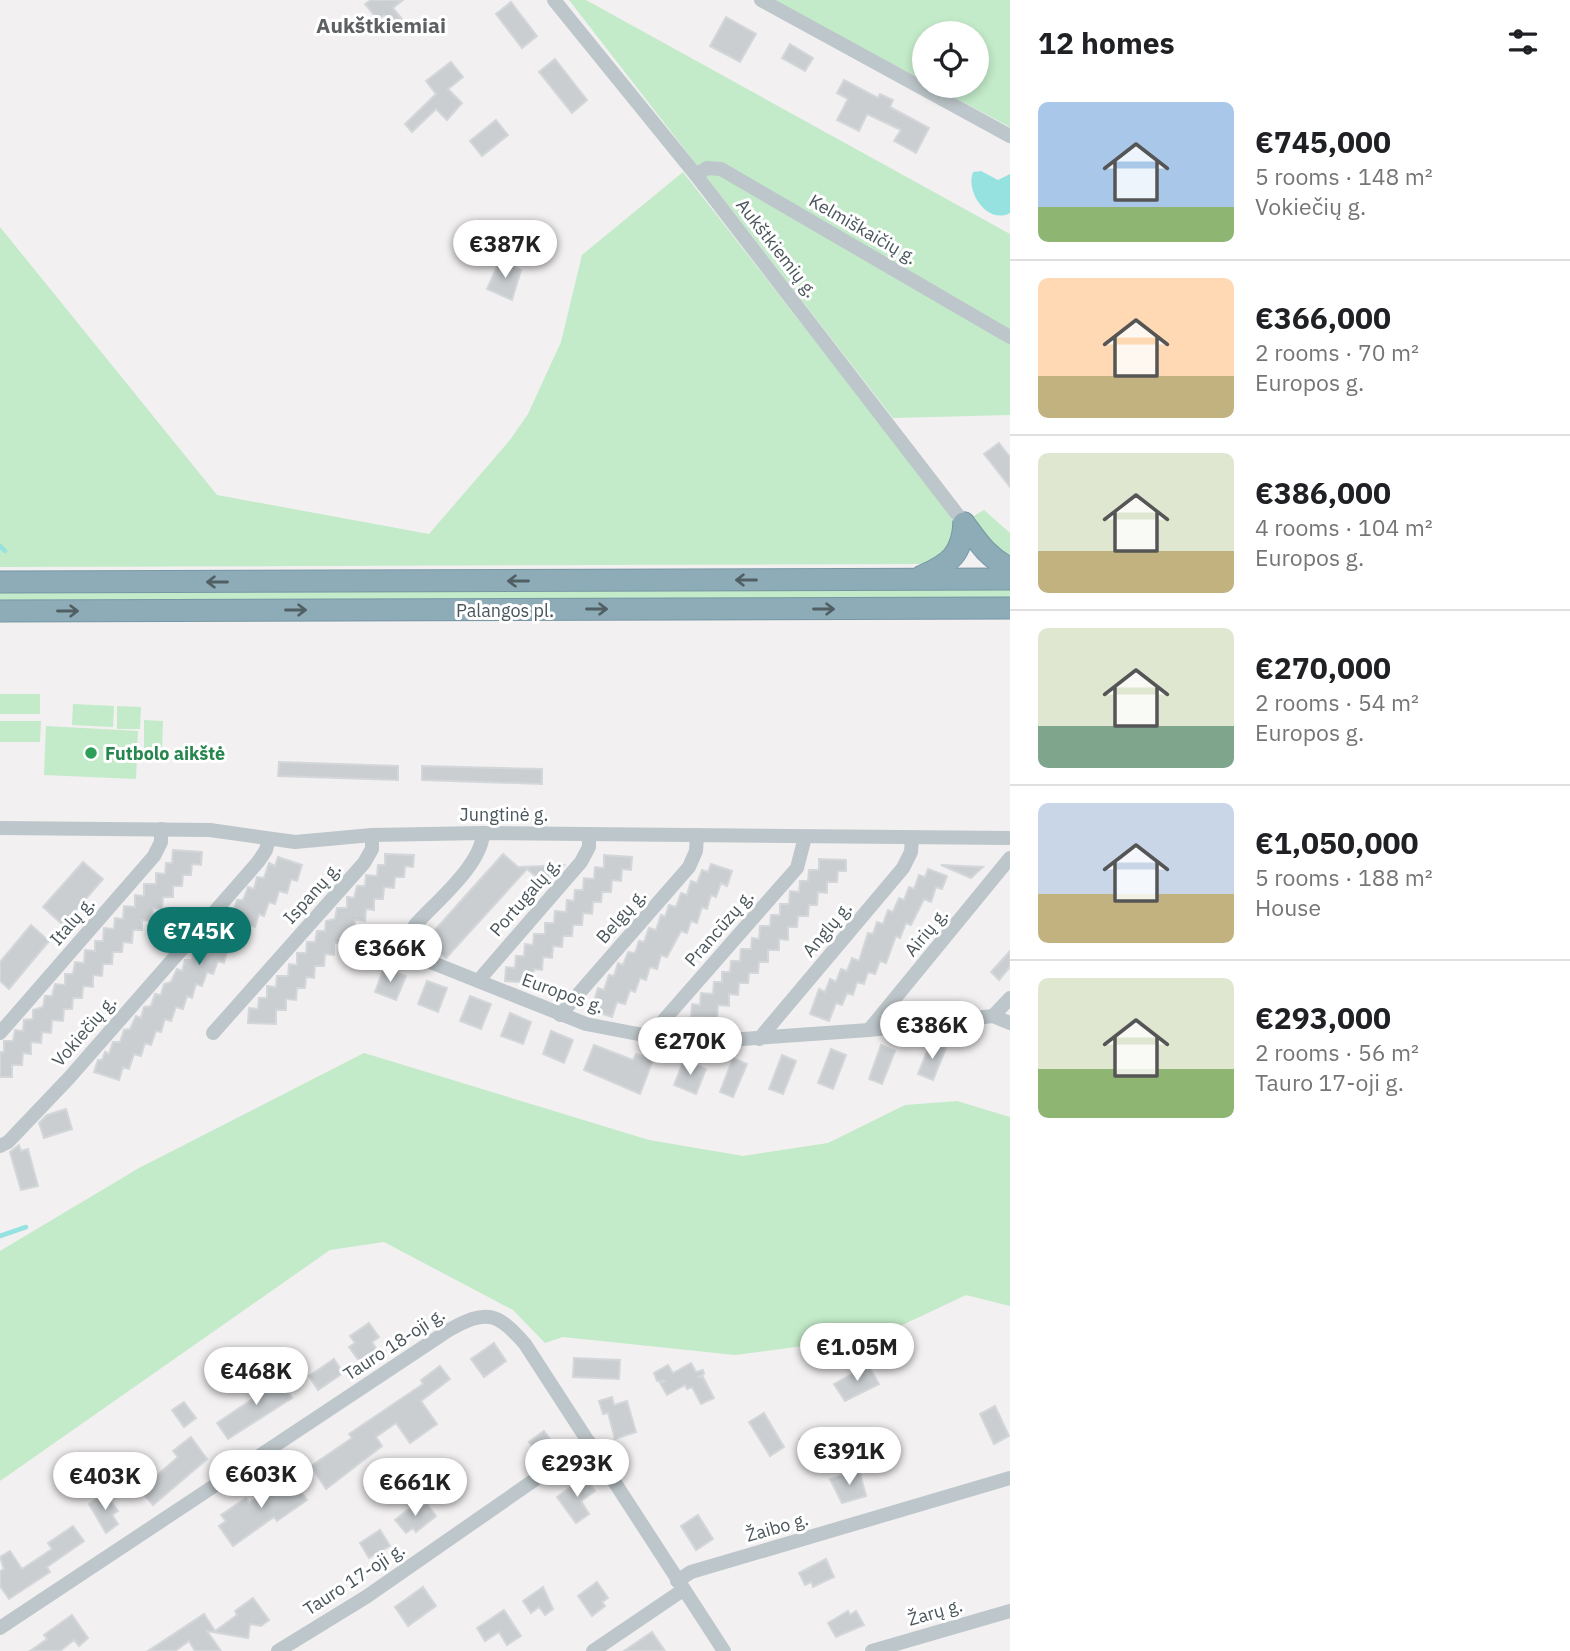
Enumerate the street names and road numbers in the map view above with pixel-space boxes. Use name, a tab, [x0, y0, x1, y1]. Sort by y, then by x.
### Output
street label: Kelmiškaičių g.	[805, 189, 921, 269]
street label: Aukštkiemių g.	[731, 194, 823, 302]
street label: Palangos pl.	[456, 599, 554, 622]
street label: Jungtinė g.	[460, 803, 548, 826]
street label: Portugalų g.	[485, 853, 565, 941]
street label: Ispanų g.	[278, 857, 346, 929]
street label: Belgų g.	[591, 884, 651, 948]
street label: Prancūzų g.	[680, 885, 758, 971]
street label: Italų g.	[45, 892, 99, 950]
street label: Anglų g.	[797, 897, 857, 961]
street label: Airių g.	[899, 903, 953, 961]
street label: Europos g.	[519, 968, 607, 1018]
street label: Vokiečių g.	[47, 991, 121, 1071]
street label: Tauro 18-oji g.	[339, 1303, 449, 1385]
street label: Žaibo g.	[743, 1507, 811, 1547]
street label: Tauro 17-oji g.	[299, 1538, 409, 1620]
street label: Žarų g.	[905, 1593, 965, 1631]

